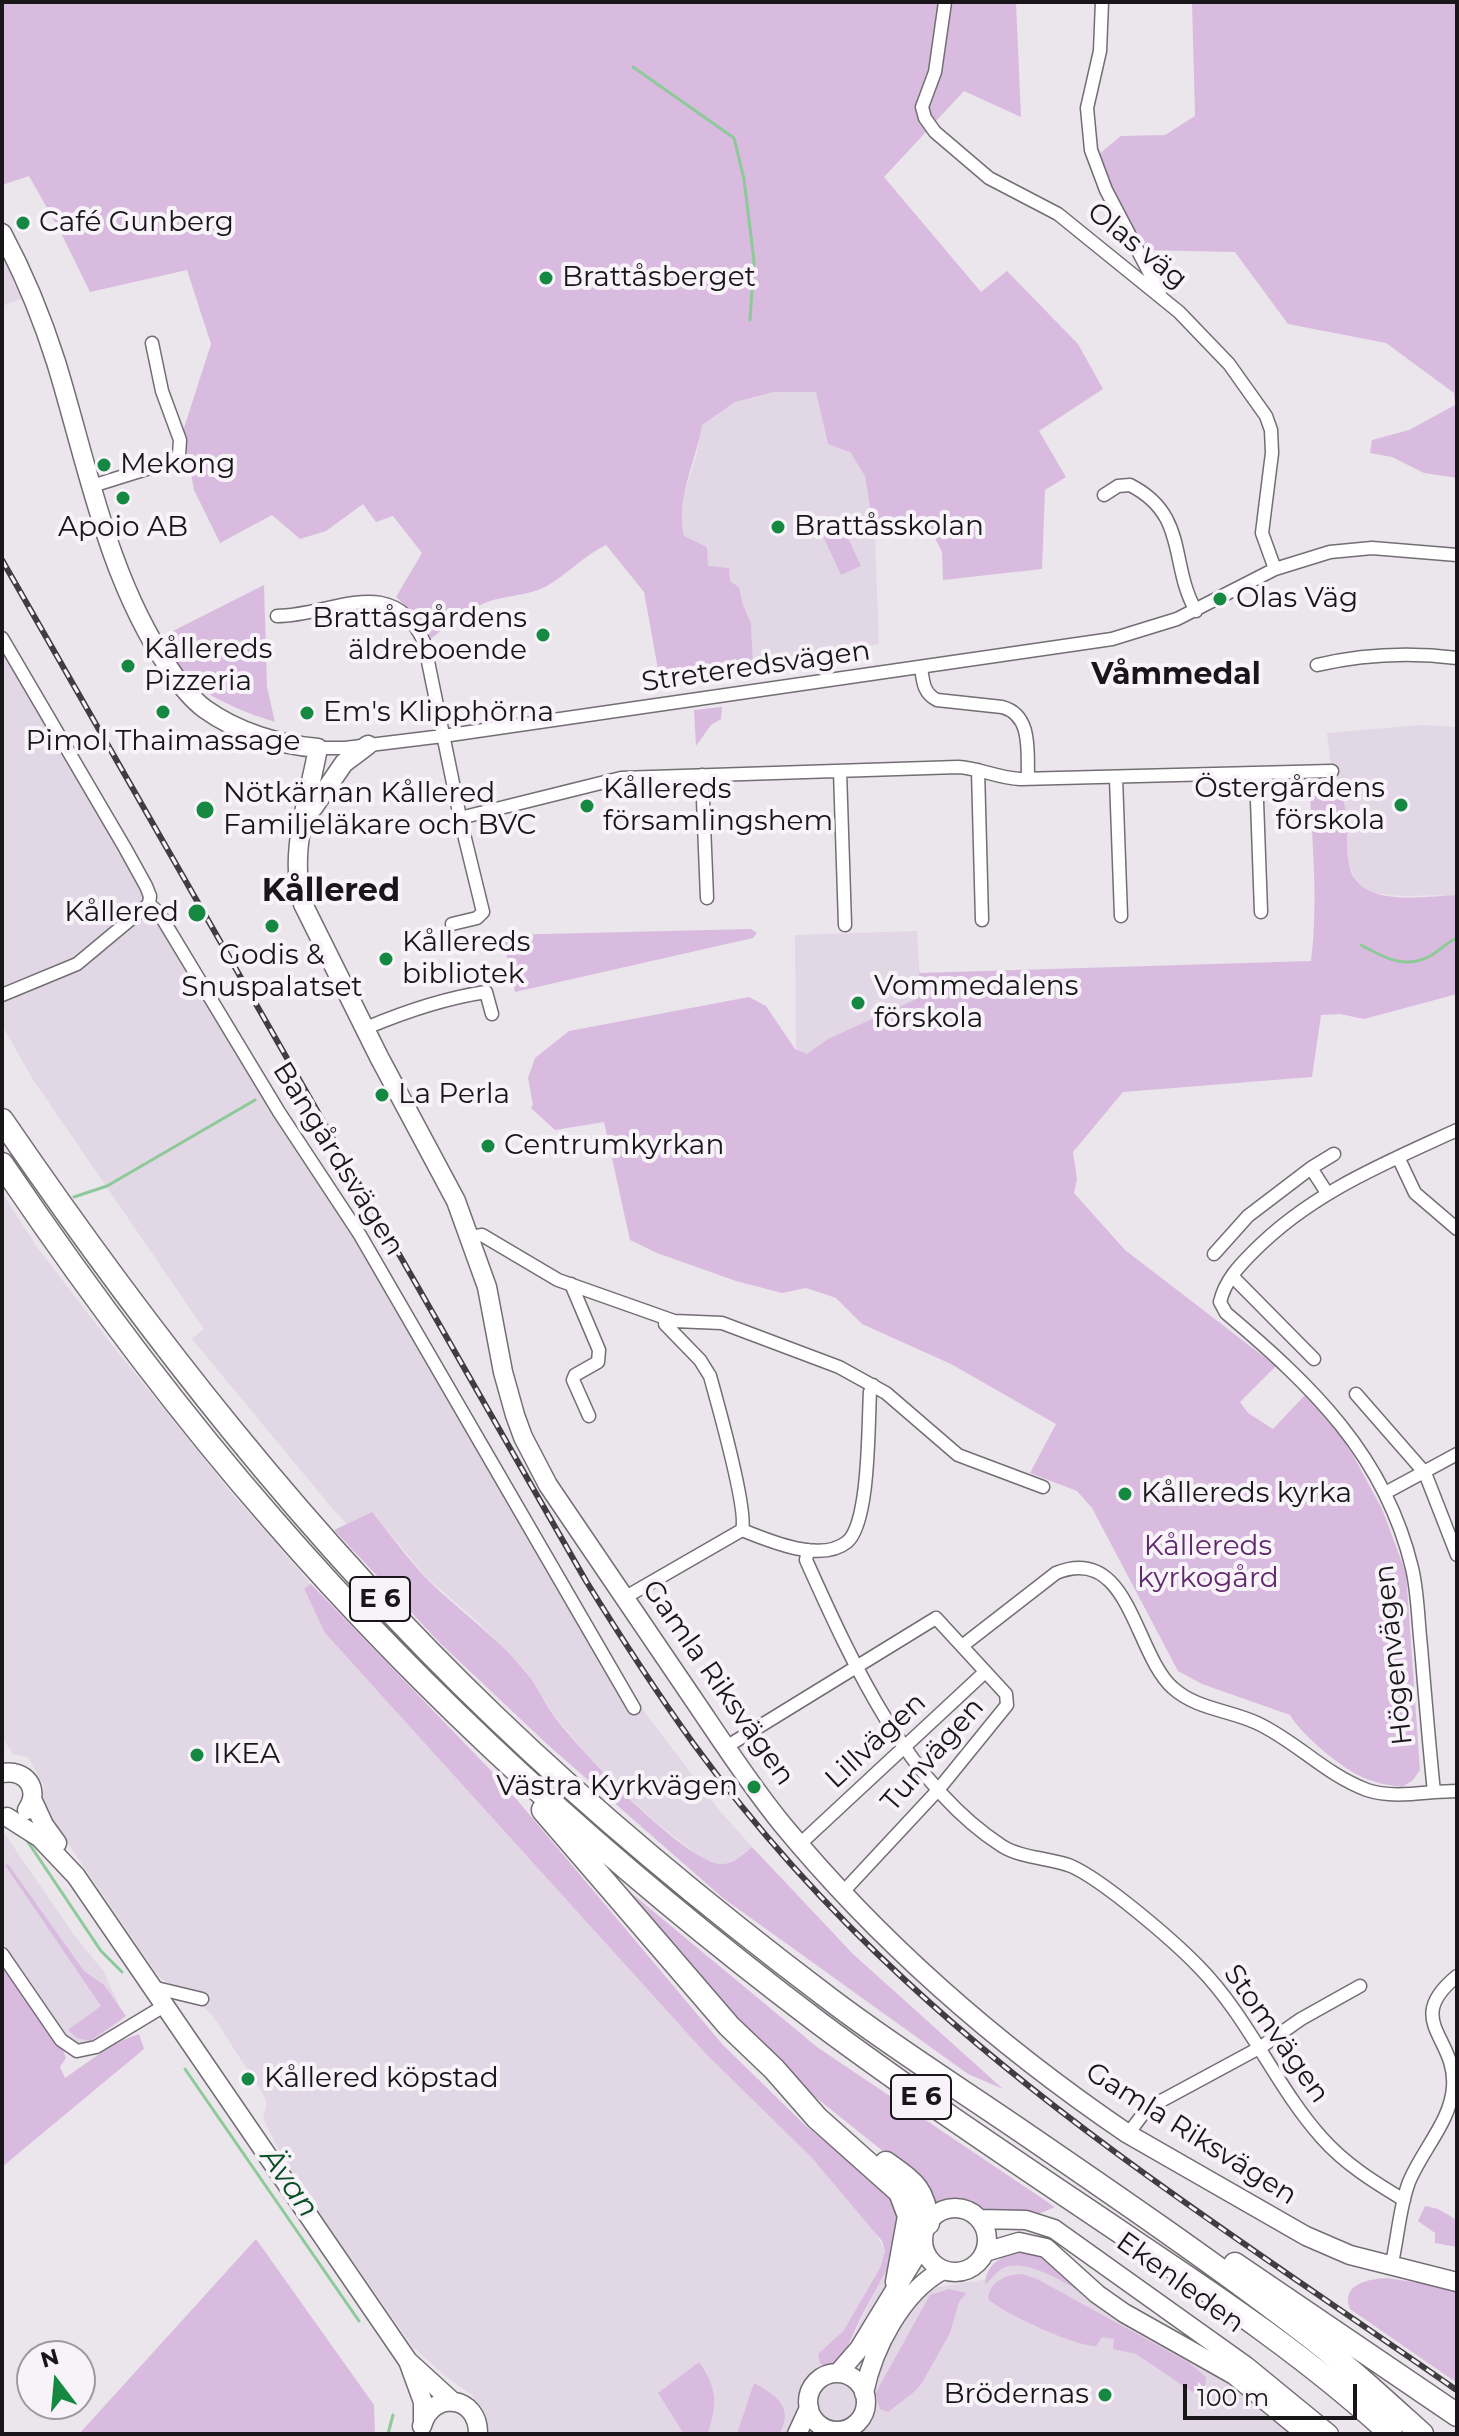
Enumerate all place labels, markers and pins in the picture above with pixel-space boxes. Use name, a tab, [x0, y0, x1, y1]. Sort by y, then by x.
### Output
place label: Café Gunberg	[39, 206, 234, 240]
marker: Café Gunberg	[14, 214, 32, 232]
place label: Brattåsberget	[562, 261, 756, 295]
marker: Brattåsberget	[537, 269, 555, 287]
place label: Mekong	[120, 448, 235, 482]
marker: Mekong	[95, 456, 113, 474]
marker: Apoio AB	[114, 489, 132, 507]
place label: Brattåsskolan	[794, 510, 984, 544]
place label: Apoio AB	[58, 511, 188, 545]
marker: Brattåsskolan	[769, 518, 787, 536]
place label: Olas Väg	[1236, 582, 1358, 616]
marker: Olas Väg	[1211, 590, 1229, 608]
place label: Brattåsgårdens äldreboende	[312, 602, 527, 668]
marker: Brattåsgårdens äldreboende	[534, 626, 552, 644]
place label: Kållereds Pizzeria	[144, 633, 272, 699]
marker: Kållereds Pizzeria	[119, 657, 137, 675]
place label: Em's Klipphörna	[323, 696, 554, 730]
marker: Pimol Thaimassage	[154, 703, 172, 721]
marker: Em's Klipphörna	[298, 704, 316, 722]
place label: Pimol Thaimassage	[26, 725, 300, 759]
place label: Östergårdens förskola	[1194, 772, 1385, 838]
place label: Kållereds församlingshem	[603, 773, 833, 839]
place label: Nötkärnan Kållered Familjeläkare och BVC	[223, 777, 536, 843]
marker: Östergårdens förskola	[1392, 796, 1410, 814]
marker: Kållereds församlingshem	[578, 797, 596, 815]
marker: Nötkärnan Kållered Familjeläkare och BVC	[194, 799, 216, 821]
place label: Kållered	[64, 896, 179, 930]
marker: Kållered	[186, 902, 208, 924]
marker: Godis & Snuspalatset	[263, 917, 281, 935]
place label: Kållereds bibliotek	[402, 926, 530, 992]
place label: Godis & Snuspalatset	[181, 939, 363, 1005]
marker: Kållereds bibliotek	[377, 950, 395, 968]
place label: Vommedalens förskola	[874, 970, 1078, 1036]
marker: Vommedalens förskola	[849, 994, 867, 1012]
place label: La Perla	[398, 1078, 510, 1112]
marker: La Perla	[373, 1086, 391, 1104]
place label: Centrumkyrkan	[504, 1129, 724, 1163]
marker: Centrumkyrkan	[479, 1137, 497, 1155]
place label: Kållereds kyrka	[1141, 1477, 1352, 1511]
marker: Kållereds kyrka	[1116, 1485, 1134, 1503]
place label: IKEA	[213, 1738, 280, 1772]
marker: IKEA	[188, 1746, 206, 1764]
place label: Västra Kyrkvägen	[496, 1770, 738, 1804]
marker: Västra Kyrkvägen	[745, 1778, 763, 1796]
place label: Kållered köpstad	[264, 2062, 499, 2096]
marker: Kållered köpstad	[239, 2070, 257, 2088]
place label: Brödernas	[943, 2378, 1089, 2412]
marker: Brödernas	[1096, 2386, 1114, 2404]

